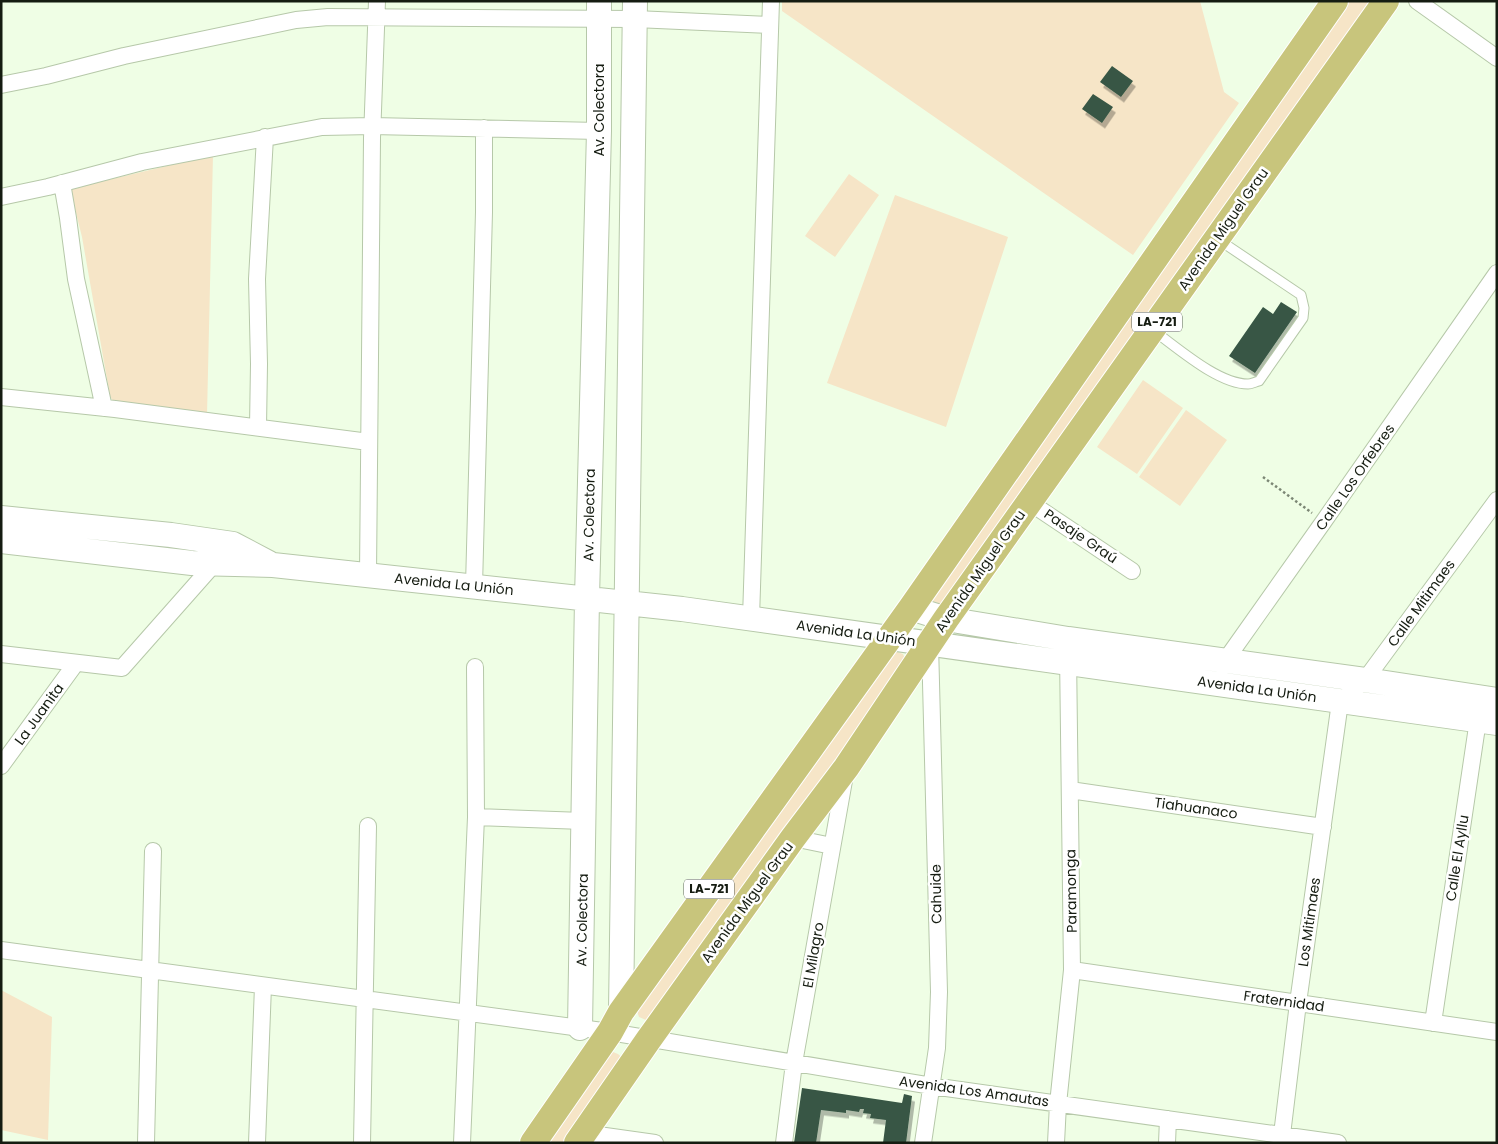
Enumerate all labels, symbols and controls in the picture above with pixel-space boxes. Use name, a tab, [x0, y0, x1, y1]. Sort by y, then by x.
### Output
street label: Av. Colectora	[589, 63, 609, 157]
street label: Avenida Miguel Grau	[1173, 164, 1273, 294]
road number: LA-721	[1132, 313, 1182, 332]
street label: Calle Los Orfebres	[1311, 420, 1399, 534]
street label: Av. Colectora	[578, 468, 600, 562]
street label: Pasaje Graú	[1040, 504, 1122, 568]
street label: Avenida Miguel Grau	[930, 506, 1030, 636]
street label: Calle Mitimaes	[1382, 555, 1460, 651]
street label: Avenida La Unión	[393, 568, 515, 600]
street label: Avenida La Unión	[795, 615, 917, 651]
street label: Avenida La Unión	[1196, 671, 1318, 707]
street label: La Juanita	[10, 679, 68, 749]
street label: Tiahuanaco	[1153, 792, 1239, 824]
street label: Calle El Ayllu	[1440, 813, 1474, 903]
street label: Avenida Miguel Grau	[696, 837, 798, 967]
street label: Paramonga	[1060, 849, 1082, 933]
street label: Cahuide	[925, 864, 947, 924]
street label: Av. Colectora	[571, 873, 593, 967]
street label: Los Mitimaes	[1293, 876, 1325, 968]
road number: LA-721	[684, 880, 734, 899]
street label: El Milagro	[797, 921, 829, 989]
street label: Fraternidad	[1242, 985, 1326, 1017]
street label: Avenida Los Amautas	[898, 1071, 1050, 1111]

